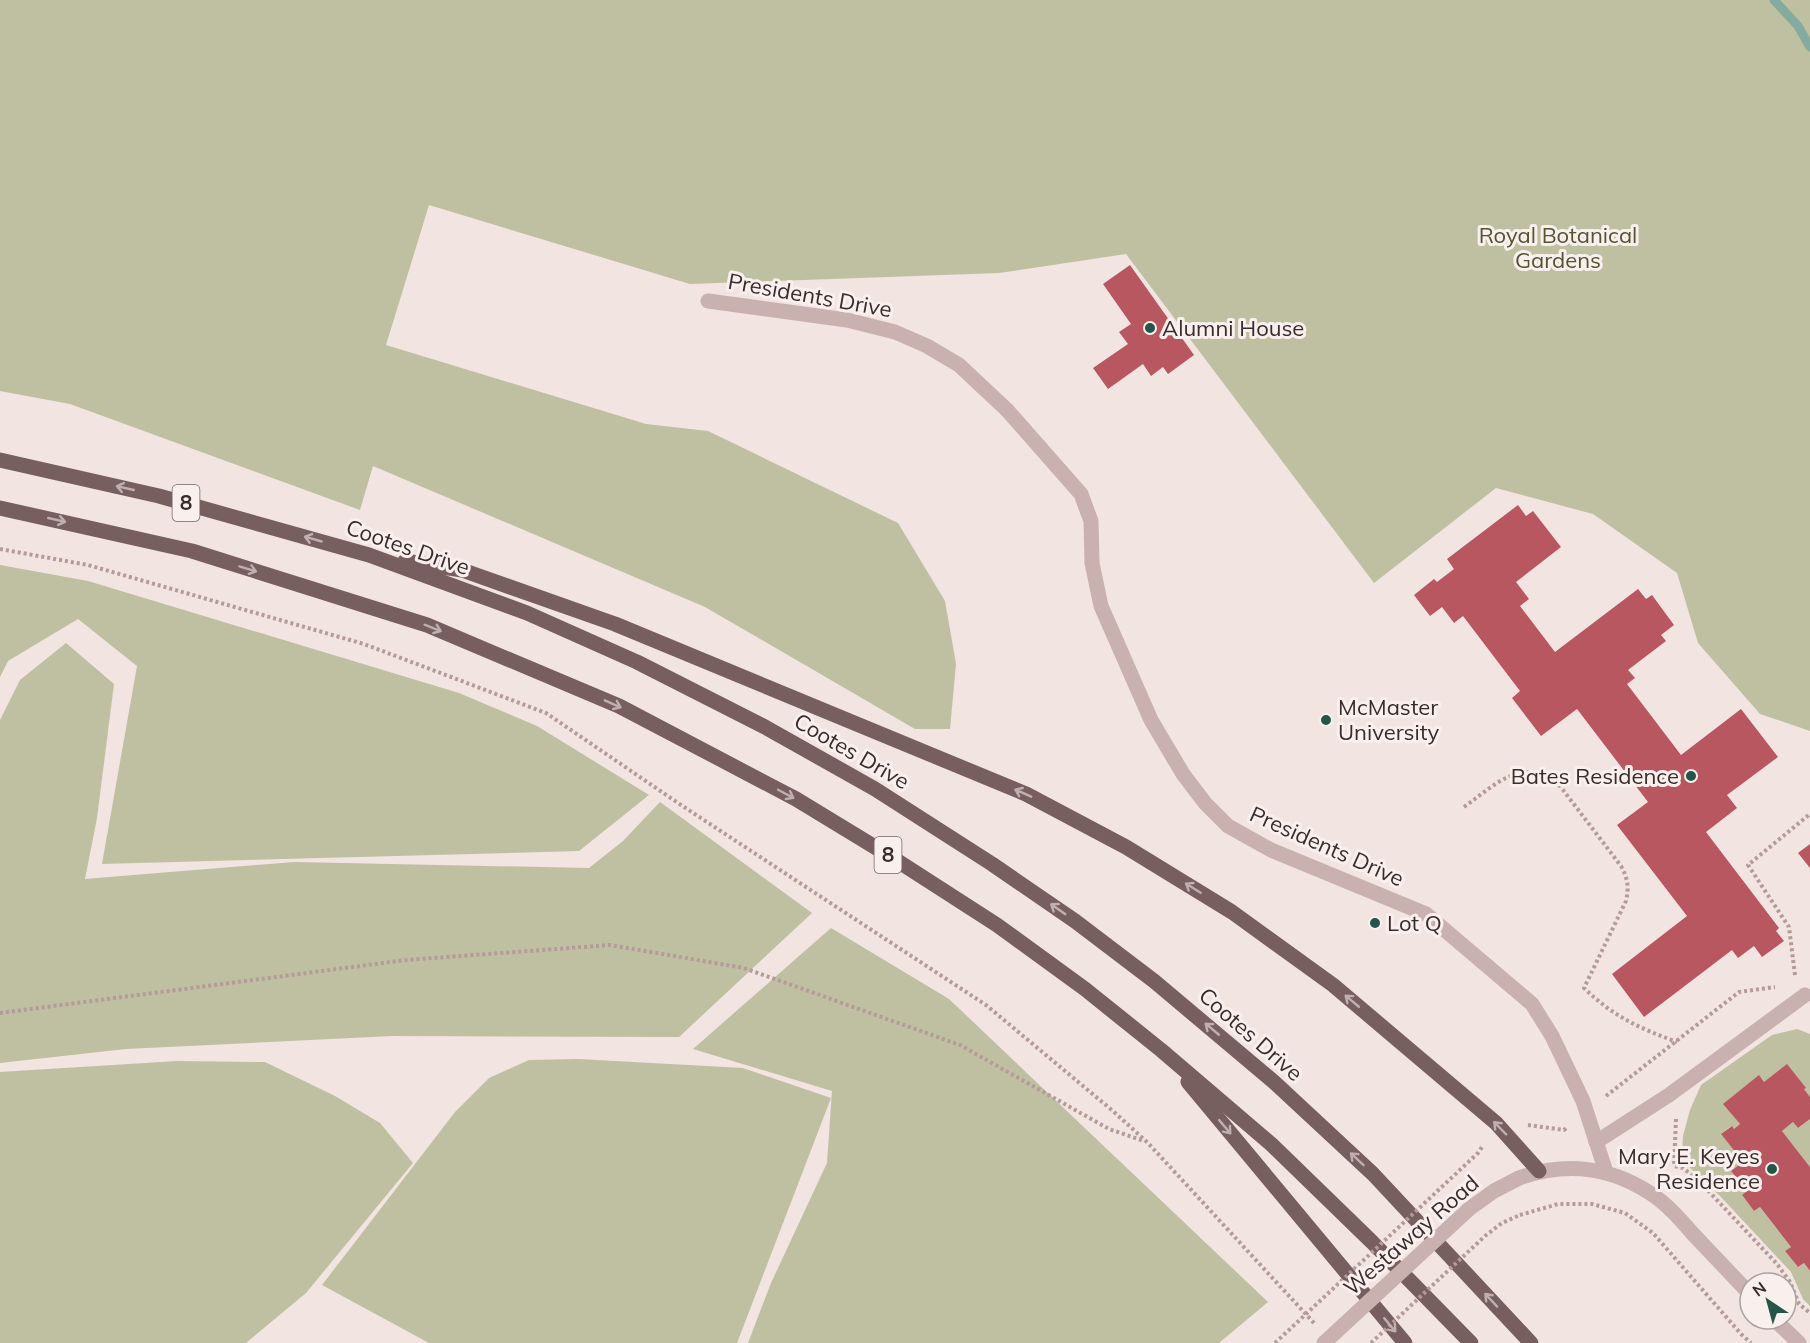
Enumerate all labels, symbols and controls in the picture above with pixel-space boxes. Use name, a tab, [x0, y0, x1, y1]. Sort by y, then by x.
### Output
park label: Royal Botanical Gardens	[1479, 221, 1637, 274]
street label: Presidents Drive	[726, 267, 894, 323]
place label: Alumni House	[1162, 314, 1304, 342]
marker: Alumni House	[1143, 321, 1157, 335]
one-way arrow	[116, 482, 135, 493]
road number: 8	[172, 485, 200, 521]
street label: Cootes Drive	[343, 513, 473, 581]
one-way arrow	[47, 515, 66, 527]
one-way arrow	[304, 533, 323, 544]
one-way arrow	[238, 564, 257, 575]
one-way arrow	[424, 623, 442, 634]
place label: McMaster University	[1338, 693, 1440, 746]
one-way arrow	[603, 699, 621, 710]
street label: Cootes Drive	[789, 707, 915, 795]
marker: McMaster University	[1319, 713, 1333, 727]
place label: Bates Residence	[1511, 762, 1679, 790]
marker: Bates Residence	[1684, 769, 1698, 783]
one-way arrow	[1014, 787, 1032, 799]
one-way arrow	[776, 789, 794, 800]
street label: Presidents Drive	[1246, 800, 1408, 892]
road number: 8	[874, 837, 902, 873]
one-way arrow	[1185, 881, 1202, 893]
one-way arrow	[1050, 903, 1067, 915]
place label: Lot Q	[1387, 909, 1442, 937]
marker: Lot Q	[1368, 916, 1382, 930]
street label: Cootes Drive	[1193, 981, 1309, 1087]
one-way arrow	[1345, 994, 1360, 1008]
one-way arrow	[1204, 1023, 1220, 1036]
one-way arrow	[1218, 1119, 1232, 1134]
one-way arrow	[1492, 1120, 1507, 1135]
place label: Mary E. Keyes Residence	[1618, 1142, 1760, 1195]
one-way arrow	[1350, 1152, 1365, 1166]
marker: Mary E. Keyes Residence	[1765, 1162, 1779, 1176]
street label: Westaway Road	[1338, 1169, 1484, 1301]
north arrow	[1738, 1271, 1798, 1331]
text: N	[1748, 1277, 1770, 1301]
one-way arrow	[1484, 1293, 1499, 1308]
one-way arrow	[1383, 1317, 1397, 1332]

